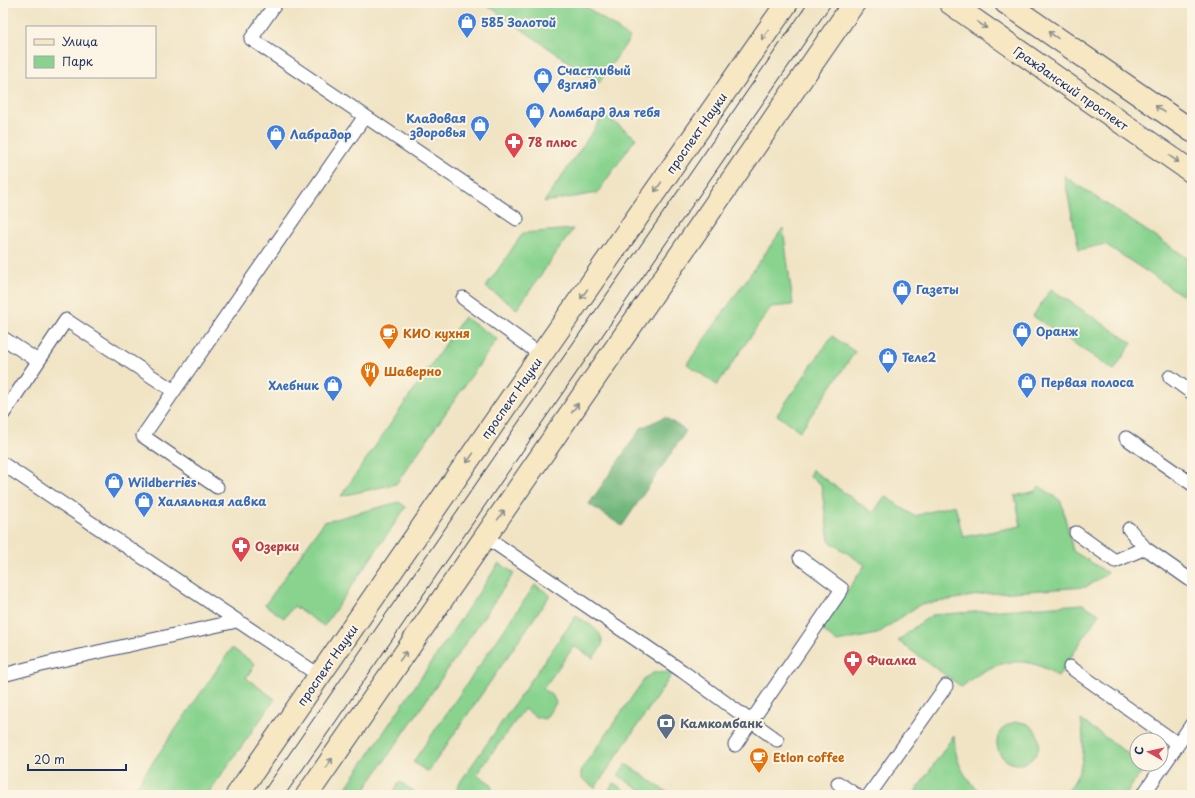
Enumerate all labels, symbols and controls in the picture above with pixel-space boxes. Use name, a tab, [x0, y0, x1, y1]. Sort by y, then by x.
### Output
shop icon: 585 Золотой	[456, 11, 478, 39]
place label: 585 Золотой	[481, 13, 556, 31]
one-way arrow	[976, 21, 987, 29]
legend	[26, 26, 156, 78]
one-way arrow	[761, 29, 769, 40]
one-way arrow	[1048, 31, 1059, 39]
text: Улица	[62, 32, 98, 50]
street label: Гражданский проспект	[1010, 41, 1132, 135]
text: Парк	[62, 52, 94, 70]
place label: Счастливый взгляд	[557, 61, 631, 93]
shop icon: Счастливый взгляд	[532, 66, 554, 94]
street label: проспект Науки	[661, 89, 731, 177]
shop icon: Ломбард для тебя	[524, 101, 546, 129]
place label: Ломбард для тебя	[549, 103, 661, 121]
one-way arrow	[1155, 105, 1166, 113]
place label: Кладовая здоровья	[406, 109, 466, 141]
shop icon: Кладовая здоровья	[469, 114, 491, 142]
shop icon: Лабрадор	[265, 123, 287, 151]
place label: Лабрадор	[290, 125, 352, 143]
pharmacy icon: 78 плюс	[503, 131, 525, 159]
place label: 78 плюс	[528, 133, 578, 151]
one-way arrow	[1168, 155, 1179, 163]
one-way arrow	[654, 181, 662, 192]
shop icon: Газеты	[891, 278, 913, 306]
place label: Газеты	[916, 280, 959, 298]
one-way arrow	[580, 288, 588, 299]
shop icon: Оранж	[1011, 320, 1033, 348]
cafe icon: КИО кухня	[378, 322, 400, 350]
place label: Оранж	[1036, 322, 1079, 340]
place label: КИО кухня	[403, 324, 470, 342]
shop icon: Теле2	[877, 346, 899, 374]
place label: Теле2	[902, 348, 937, 366]
street label: проспект Науки	[476, 354, 546, 442]
restaurant icon: Шаверно	[359, 360, 381, 388]
place label: Шаверно	[384, 362, 441, 380]
shop icon: Первая полоса	[1016, 371, 1038, 399]
place label: Первая полоса	[1041, 373, 1134, 391]
shop icon: Хлебник	[322, 374, 344, 402]
place label: Хлебник	[269, 376, 319, 394]
one-way arrow	[571, 403, 579, 414]
one-way arrow	[466, 452, 474, 463]
shop icon: Wildberries	[103, 471, 125, 499]
place label: Wildberries	[128, 473, 197, 491]
shop icon: Халяльная лавка	[133, 490, 155, 518]
place label: Халяльная лавка	[158, 492, 266, 510]
one-way arrow	[497, 510, 505, 521]
pharmacy icon: Озерки	[230, 535, 252, 563]
place label: Озерки	[255, 537, 299, 555]
street label: проспект Науки	[292, 621, 362, 709]
pharmacy icon: Фиалка	[842, 649, 864, 677]
one-way arrow	[399, 651, 407, 662]
place label: Фиалка	[867, 651, 917, 669]
bank icon: Камкомбанк	[655, 712, 677, 740]
place label: Камкомбанк	[680, 714, 763, 732]
north arrow	[1129, 732, 1169, 772]
text: С	[1130, 745, 1148, 756]
scale bar	[28, 746, 126, 772]
cafe icon: Etlon coffee	[748, 746, 770, 774]
place label: Etlon coffee	[773, 748, 845, 766]
text: 20 m	[34, 750, 65, 768]
one-way arrow	[325, 758, 333, 769]

